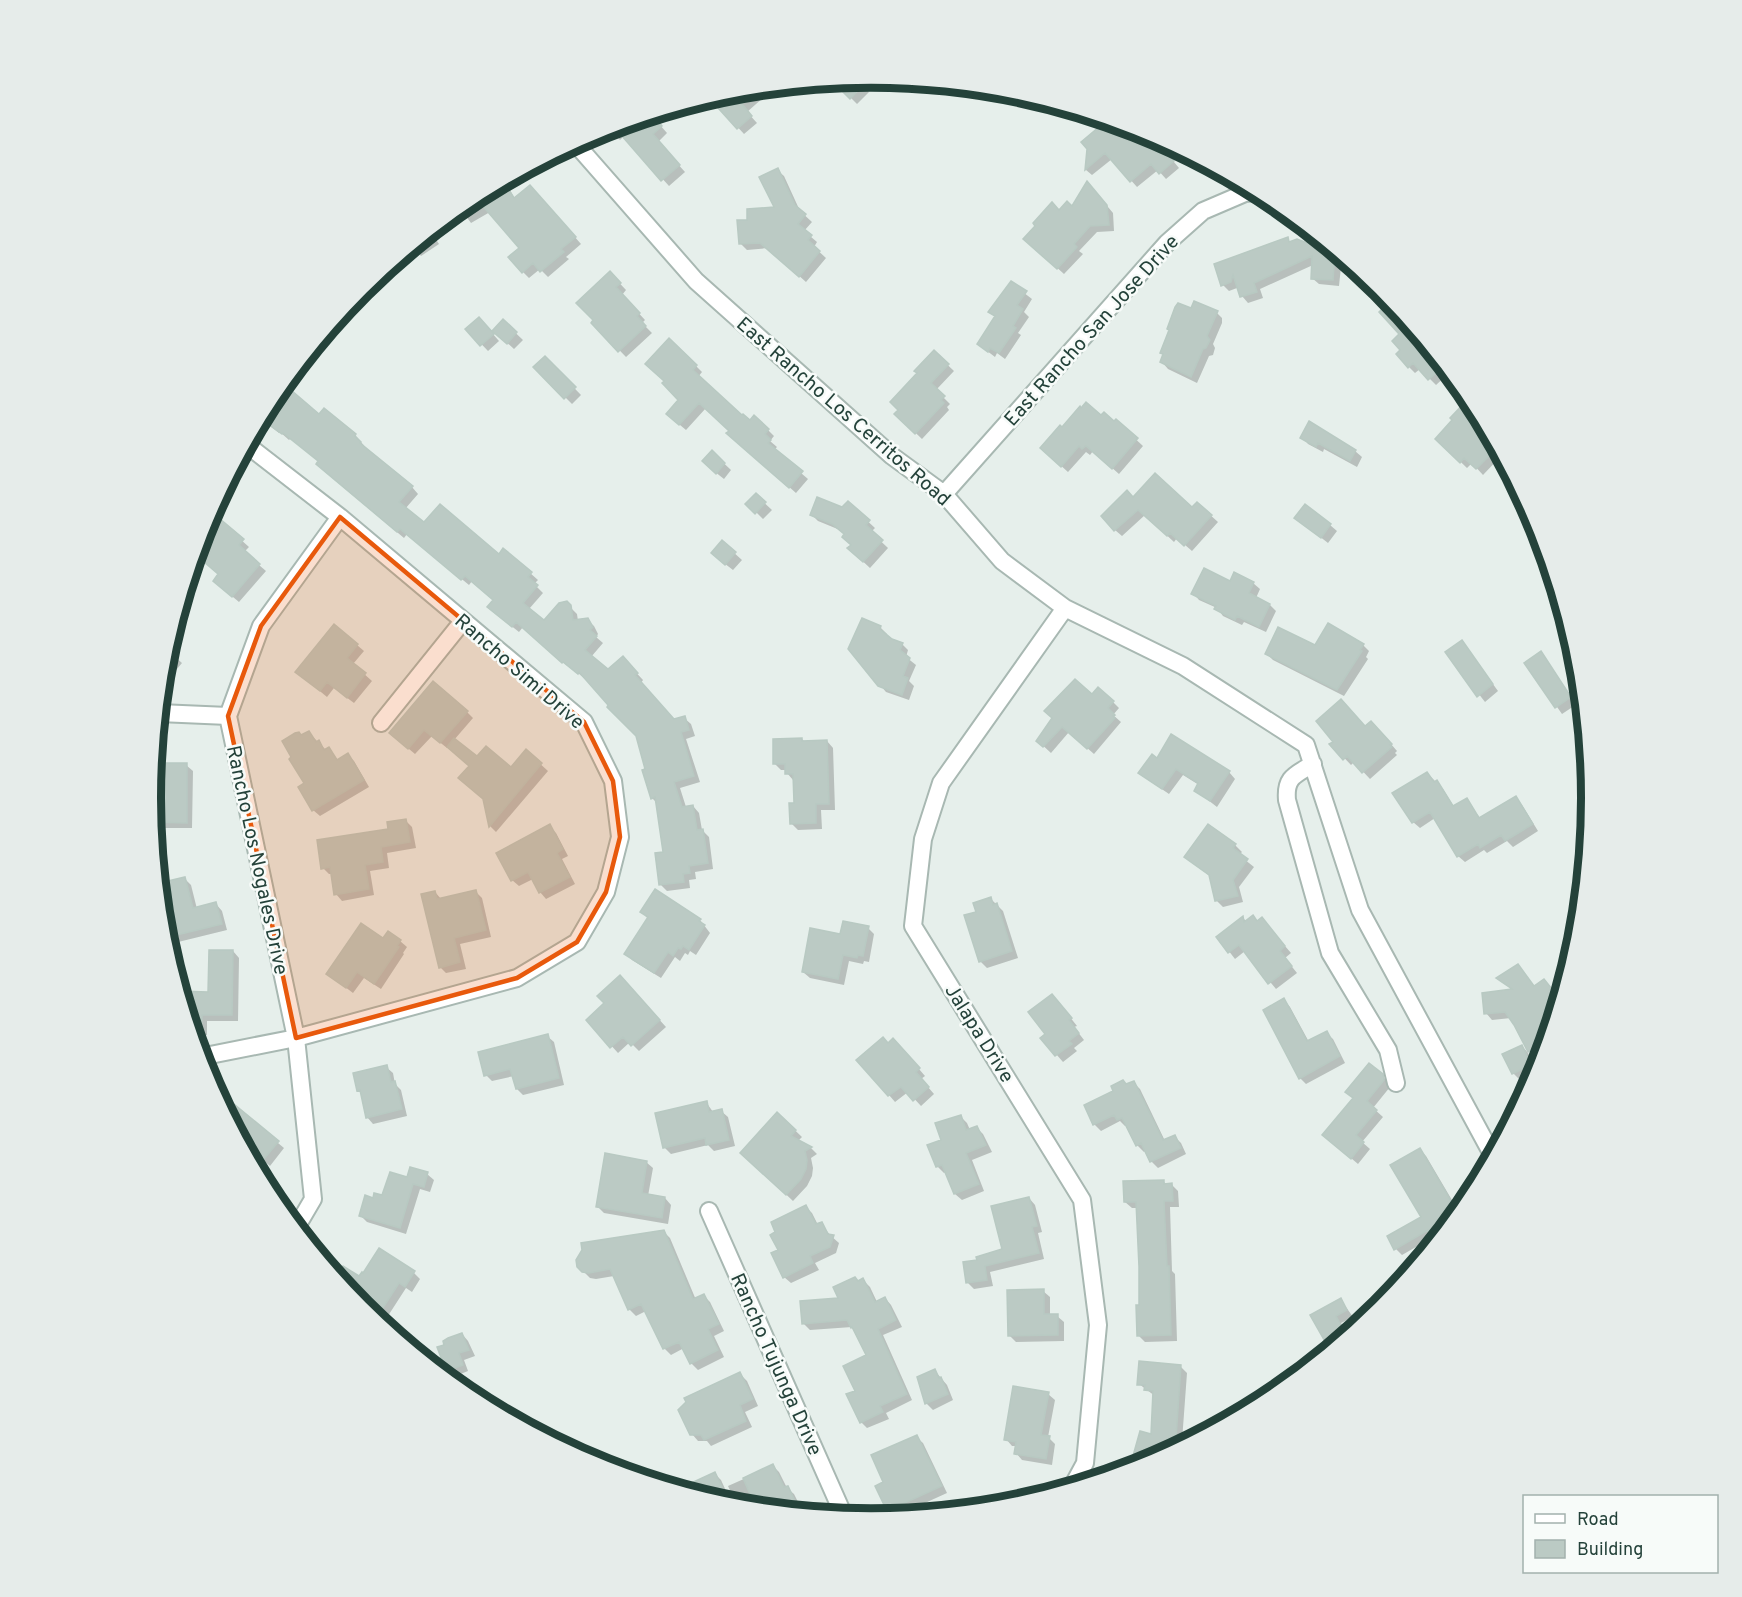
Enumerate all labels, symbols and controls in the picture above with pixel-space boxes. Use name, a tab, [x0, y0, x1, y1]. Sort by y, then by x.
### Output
street label: East Rancho San Jose Drive	[999, 230, 1186, 433]
street label: East Rancho Los Cerritos Road	[730, 312, 955, 513]
street label: Rancho Simi Drive	[448, 609, 589, 736]
street label: Rancho Los Nogales Drive	[219, 743, 293, 978]
street label: Jalapa Drive	[938, 980, 1019, 1088]
street label: Rancho Tujunga Drive	[723, 1270, 827, 1460]
legend	[1523, 1495, 1718, 1573]
text: Road	[1577, 1509, 1619, 1532]
text: Building	[1577, 1539, 1643, 1562]

